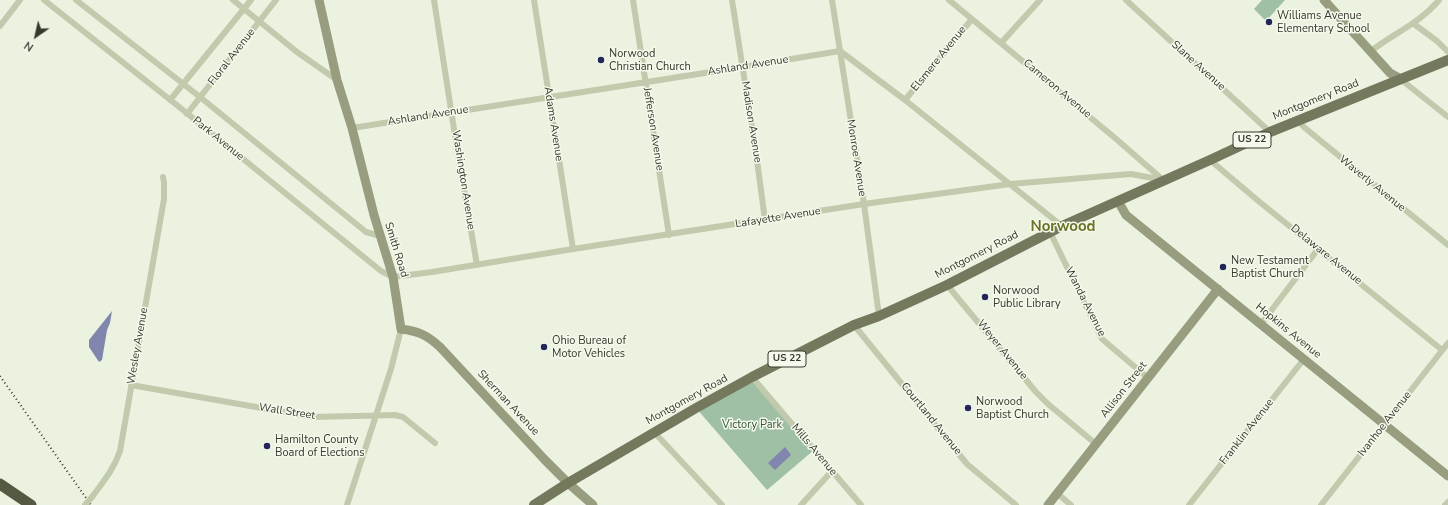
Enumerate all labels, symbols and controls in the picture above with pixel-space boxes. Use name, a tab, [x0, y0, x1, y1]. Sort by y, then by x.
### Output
place label: Williams Avenue Elementary School	[1277, 9, 1370, 35]
north arrow	[16, 16, 56, 56]
marker: Williams Avenue Elementary School	[1264, 17, 1274, 27]
street label: Elsmere Avenue	[909, 24, 969, 94]
street label: Floral Avenue	[206, 26, 258, 88]
text: N	[21, 38, 37, 55]
street label: Slane Avenue	[1168, 38, 1228, 94]
place label: Norwood Christian Church	[609, 47, 691, 73]
street label: Ashland Avenue	[707, 53, 789, 79]
marker: Norwood Christian Church	[596, 55, 606, 65]
street label: Cameron Avenue	[1020, 57, 1094, 121]
street label: Montgomery Road	[1271, 77, 1361, 123]
street label: Madison Avenue	[738, 80, 764, 164]
street label: Adams Avenue	[541, 86, 565, 162]
street label: Jefferson Avenue	[640, 86, 666, 172]
street label: Ashland Avenue	[387, 103, 469, 129]
street label: Park Avenue	[190, 114, 246, 164]
street label: Monroe Avenue	[843, 119, 869, 197]
street label: Washington Avenue	[449, 129, 477, 231]
road number: US 22	[1233, 132, 1271, 148]
street label: Waverly Avenue	[1336, 153, 1408, 215]
street label: Lafayette Avenue	[734, 205, 822, 231]
district label: Norwood	[1030, 218, 1096, 236]
street label: Smith Road	[381, 221, 411, 279]
street label: Delaware Avenue	[1288, 222, 1364, 288]
street label: Montgomery Road	[933, 228, 1021, 282]
place label: New Testament Baptist Church	[1231, 254, 1309, 280]
marker: New Testament Baptist Church	[1218, 262, 1228, 272]
street label: Wanda Avenue	[1062, 265, 1108, 339]
place label: Norwood Public Library	[993, 284, 1061, 310]
marker: Norwood Public Library	[980, 292, 990, 302]
street label: Hopkins Avenue	[1252, 300, 1324, 362]
street label: Wesley Avenue	[125, 307, 151, 385]
street label: Weyer Avenue	[974, 318, 1030, 382]
place label: Ohio Bureau of Motor Vehicles	[552, 334, 626, 360]
marker: Ohio Bureau of Motor Vehicles	[539, 342, 549, 352]
road number: US 22	[768, 351, 806, 367]
street label: Allison Street	[1098, 359, 1150, 421]
street label: Sherman Avenue	[474, 368, 542, 438]
street label: Montgomery Road	[644, 372, 730, 428]
street label: Courtland Avenue	[898, 380, 964, 458]
street label: Ivanhoe Avenue	[1356, 389, 1414, 459]
place label: Norwood Baptist Church	[976, 395, 1049, 421]
street label: Franklin Avenue	[1217, 397, 1277, 467]
street label: Wall Street	[258, 401, 316, 423]
marker: Norwood Baptist Church	[963, 403, 973, 413]
park label: Victory Park	[722, 418, 782, 432]
street label: Mills Avenue	[788, 421, 840, 479]
place label: Hamilton County Board of Elections	[275, 433, 365, 459]
marker: Hamilton County Board of Elections	[262, 441, 272, 451]

